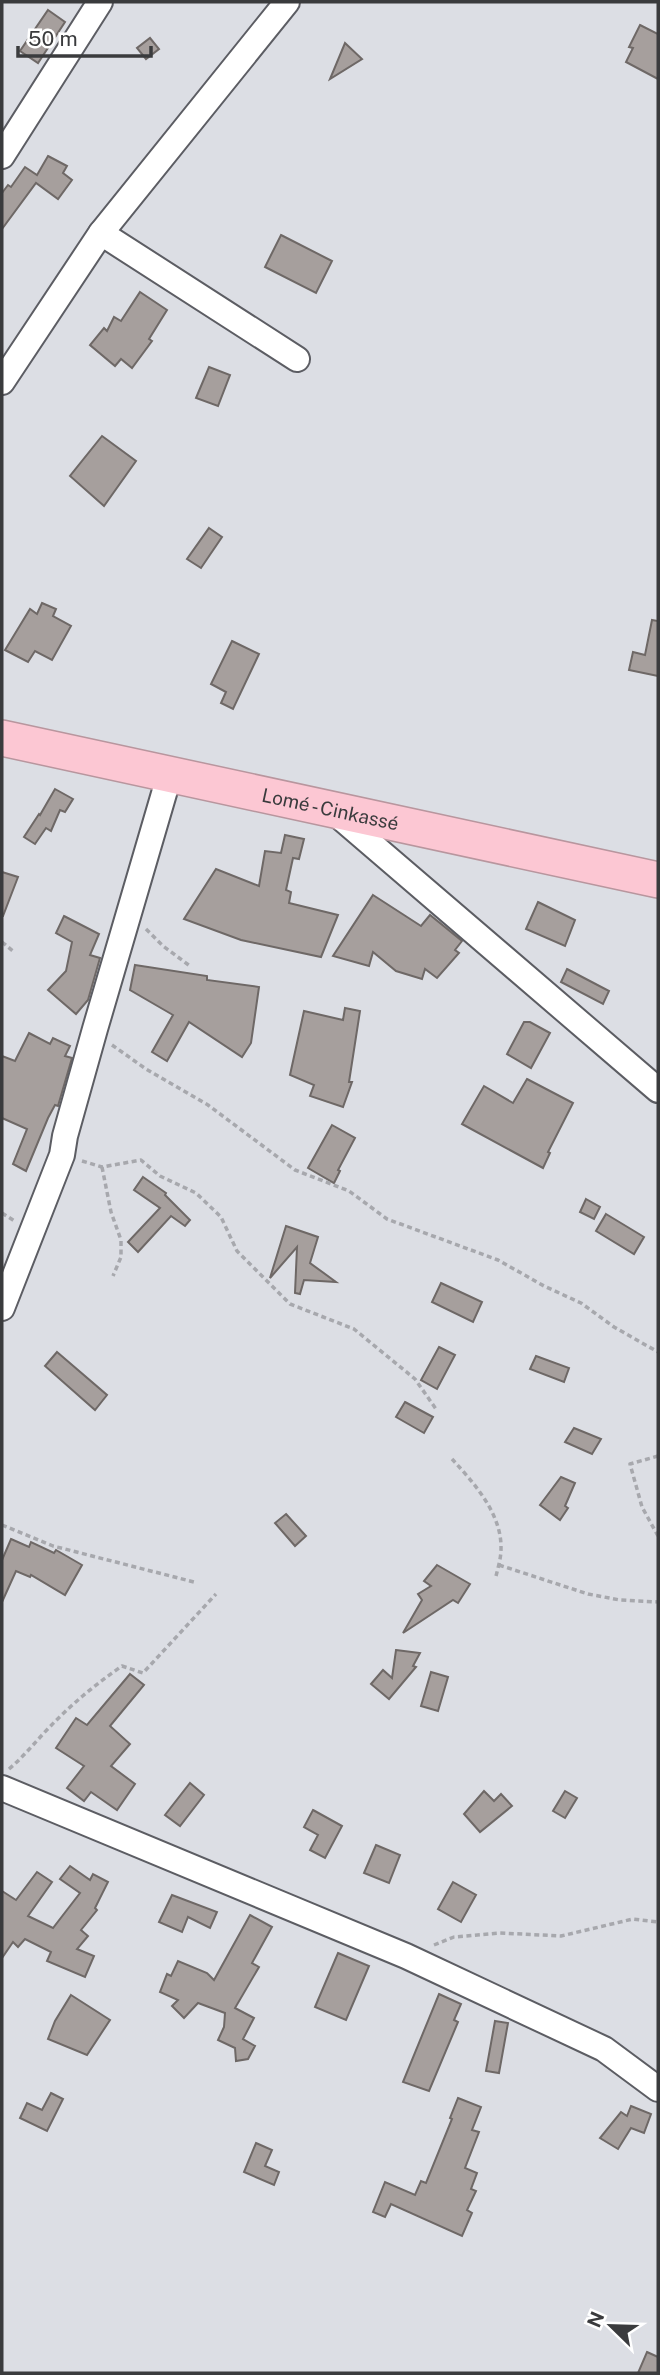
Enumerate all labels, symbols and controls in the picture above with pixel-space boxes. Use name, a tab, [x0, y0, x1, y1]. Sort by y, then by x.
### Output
scale bar	[18, 14, 150, 58]
text: 50 m	[28, 26, 78, 51]
street label: Lomé - Cinkassé	[260, 784, 401, 835]
north arrow	[576, 2291, 646, 2361]
text: N	[582, 2308, 608, 2330]

